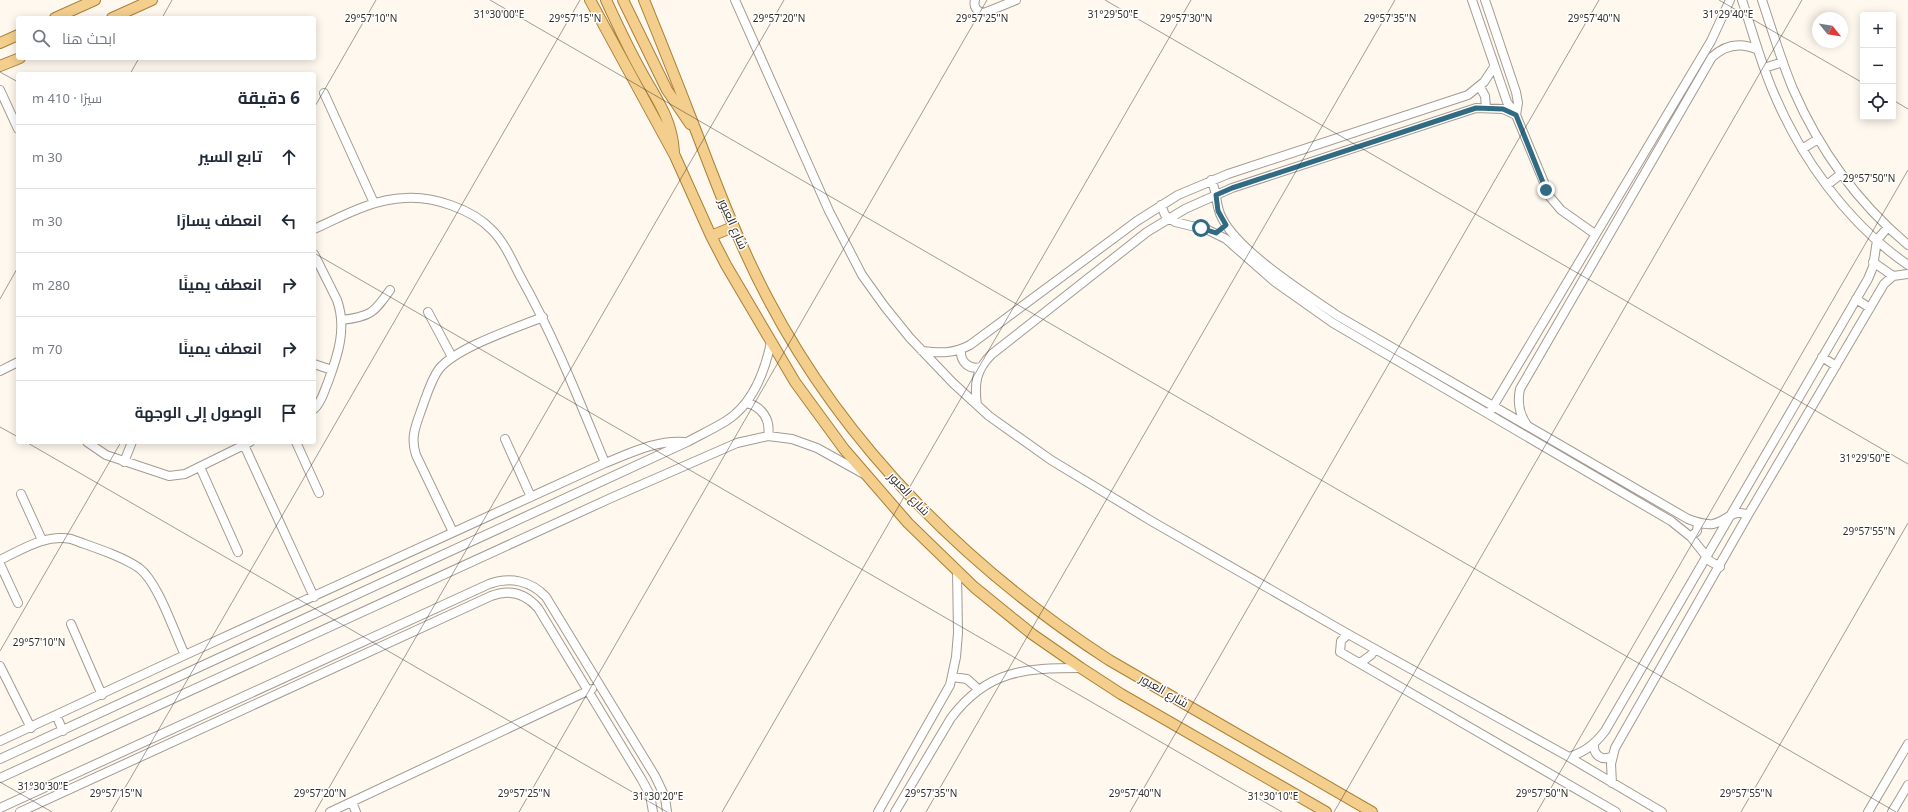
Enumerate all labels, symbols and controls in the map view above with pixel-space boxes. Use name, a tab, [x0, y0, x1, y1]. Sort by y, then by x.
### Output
text: 31°30'00"E	[474, 7, 524, 21]
text: 31°29'50"E	[1088, 7, 1138, 21]
text: 31°29'40"E	[1703, 7, 1753, 21]
text: 29°57'10"N	[345, 11, 397, 25]
text: 29°57'15"N	[549, 11, 601, 25]
text: 29°57'20"N	[753, 11, 805, 25]
text: 29°57'25"N	[956, 11, 1008, 25]
text: 29°57'30"N	[1160, 11, 1212, 25]
text: 29°57'35"N	[1364, 11, 1416, 25]
text: 29°57'40"N	[1568, 11, 1620, 25]
north arrow	[1812, 12, 1848, 48]
map controls	[1860, 12, 1896, 120]
button: +	[1860, 12, 1896, 48]
search box	[16, 16, 316, 60]
icon: search	[30, 27, 52, 49]
text: ابحث هنا	[62, 28, 116, 48]
button: −	[1860, 48, 1896, 84]
button: locate	[1860, 84, 1896, 120]
text: 6 دقيقة	[238, 86, 300, 109]
text: سيرًا · 410 m	[32, 89, 102, 107]
text: تابع السير	[198, 146, 262, 166]
icon: ahead	[278, 146, 300, 168]
text: 30 m	[32, 148, 62, 166]
text: 29°57'50"N	[1843, 171, 1895, 185]
route end	[1537, 181, 1555, 199]
street label: شارع العبور	[714, 195, 752, 252]
text: انعطف يسارًا	[176, 210, 262, 230]
icon: left	[278, 210, 300, 232]
text: 30 m	[32, 212, 62, 230]
route start	[1192, 219, 1210, 237]
text: انعطف يمينًا	[178, 274, 262, 294]
icon: right	[278, 274, 300, 296]
text: 280 m	[32, 276, 70, 294]
text: انعطف يمينًا	[178, 338, 262, 358]
icon: right	[278, 338, 300, 360]
text: 70 m	[32, 340, 62, 358]
text: الوصول إلى الوجهة	[135, 402, 262, 422]
icon: arrive	[278, 402, 300, 424]
text: 31°29'50"E	[1840, 451, 1890, 465]
street label: شارع العبور	[884, 467, 934, 519]
text: 29°57'55"N	[1843, 524, 1895, 538]
text: 29°57'10"N	[13, 635, 65, 649]
street label: شارع العبور	[1136, 669, 1192, 711]
text: 31°30'30"E	[18, 779, 68, 793]
text: 29°57'15"N	[90, 786, 142, 800]
text: 29°57'20"N	[294, 786, 346, 800]
text: 29°57'25"N	[498, 786, 550, 800]
text: 29°57'35"N	[905, 786, 957, 800]
text: 29°57'40"N	[1109, 786, 1161, 800]
text: 29°57'50"N	[1516, 786, 1568, 800]
text: 29°57'55"N	[1720, 786, 1772, 800]
text: 31°30'20"E	[633, 789, 683, 803]
text: 31°30'10"E	[1248, 789, 1298, 803]

